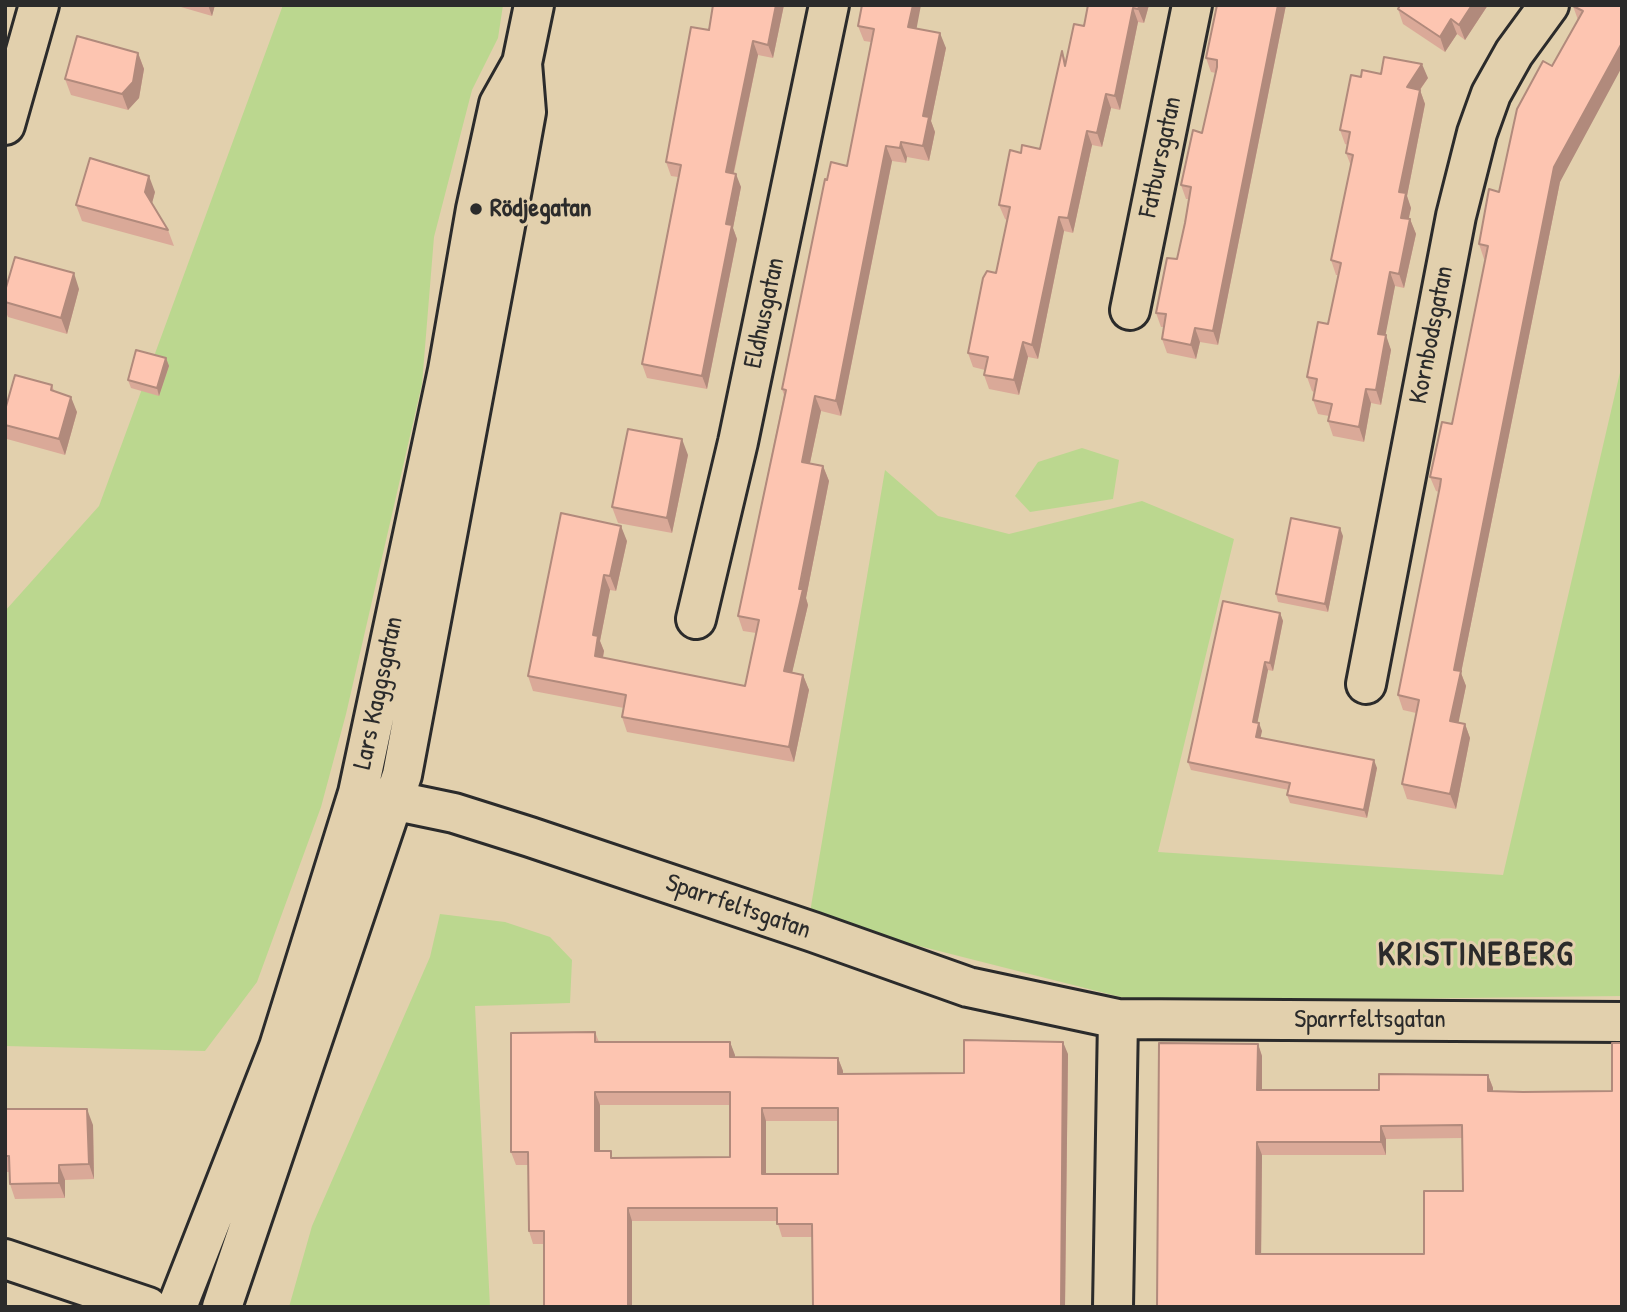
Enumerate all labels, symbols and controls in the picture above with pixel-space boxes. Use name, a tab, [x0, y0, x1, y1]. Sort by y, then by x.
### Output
street label: Fatbursgatan	[1133, 94, 1189, 220]
place label: Rödjegatan	[490, 193, 592, 225]
marker: Rödjegatan	[468, 201, 484, 217]
street label: Eldhusgatan	[738, 255, 792, 371]
street label: Kornbodsgatan	[1403, 263, 1461, 407]
street label: Lars Kaggsgatan	[348, 614, 410, 772]
street label: Sparrfeltsgatan	[661, 868, 815, 946]
district label: KRISTINEBERG	[1379, 936, 1573, 976]
street label: Sparrfeltsgatan	[1294, 1004, 1446, 1036]

